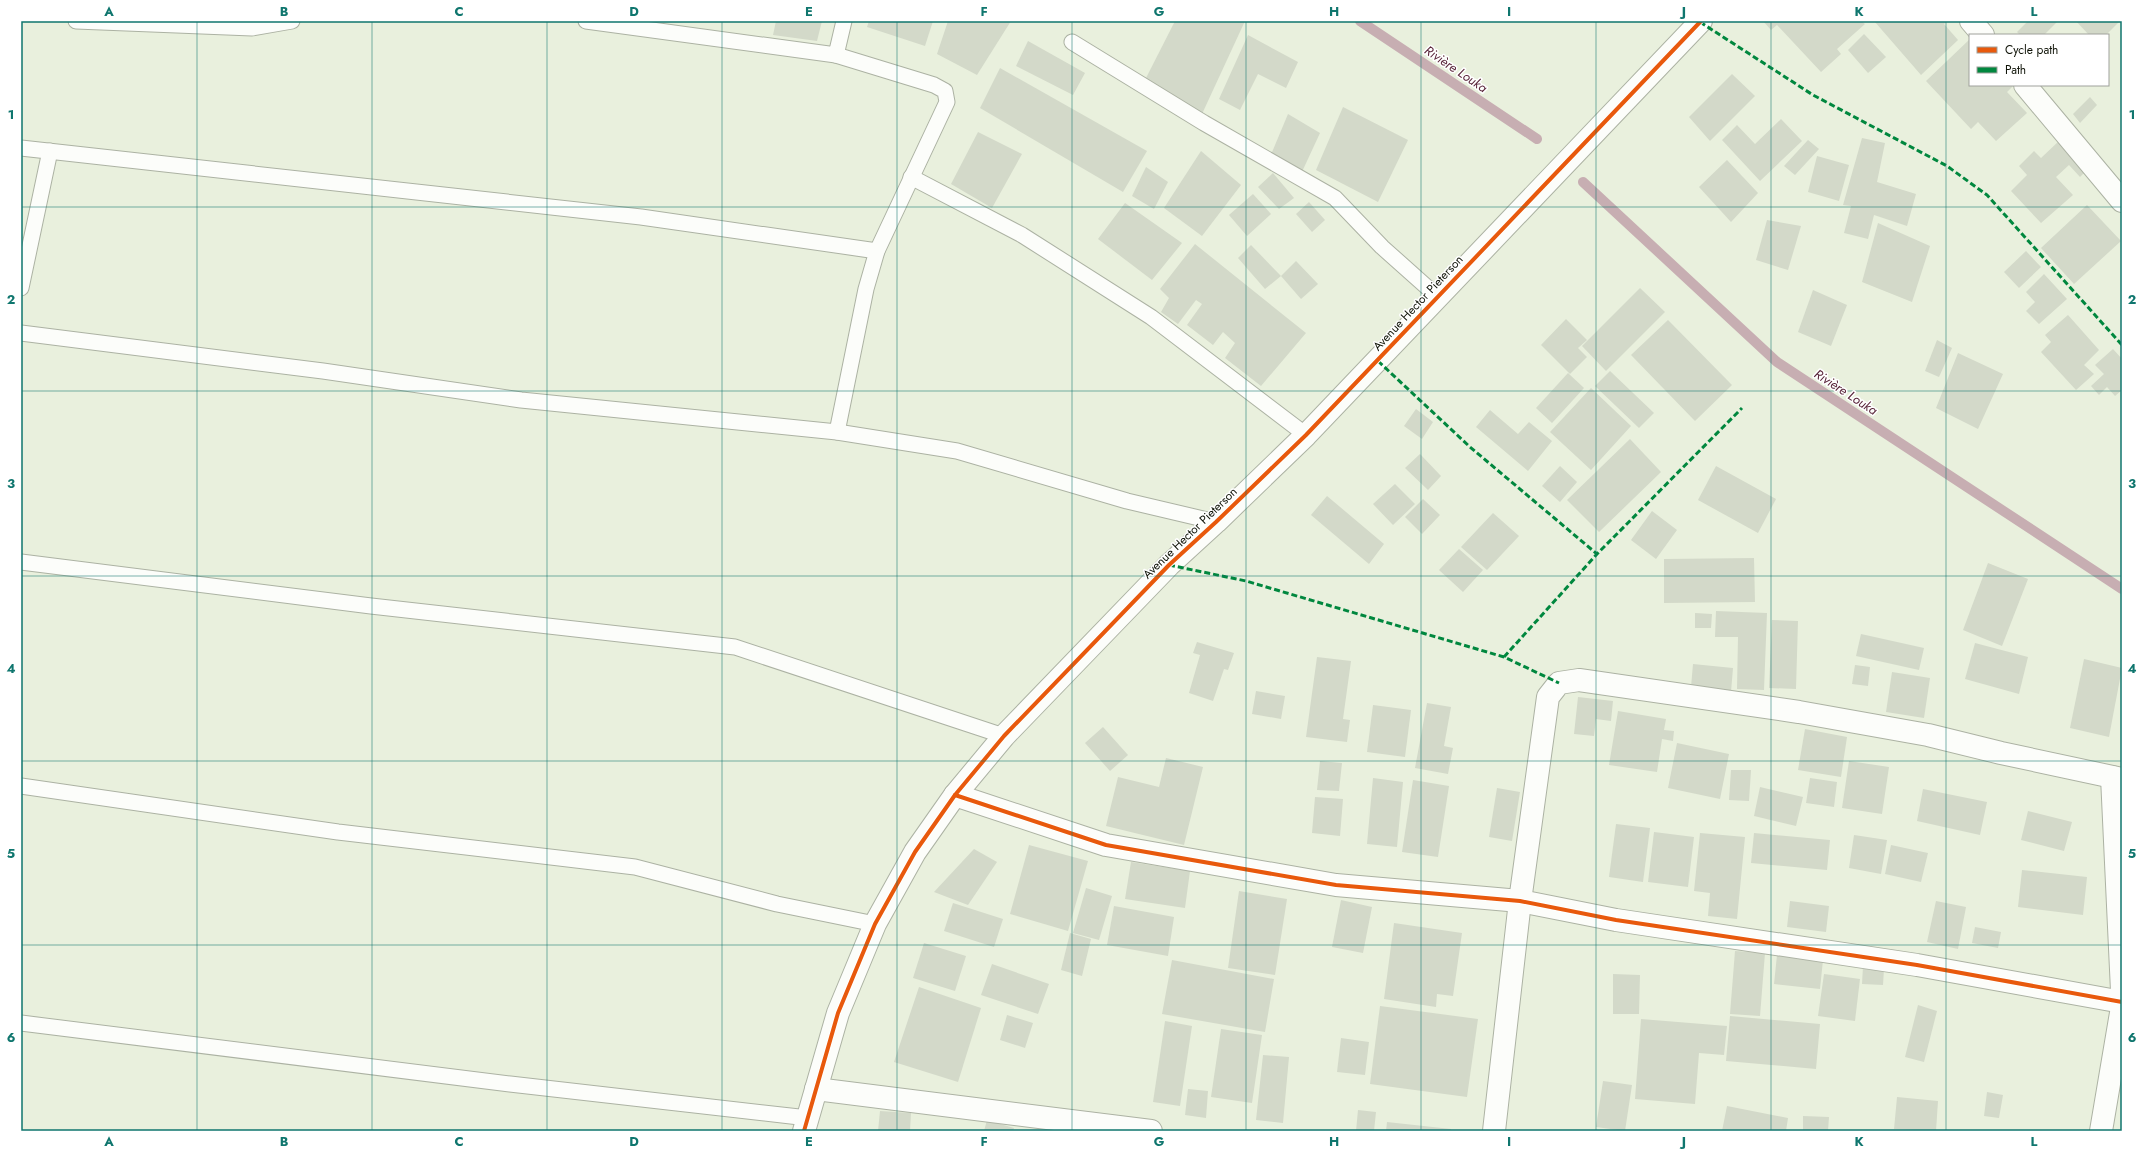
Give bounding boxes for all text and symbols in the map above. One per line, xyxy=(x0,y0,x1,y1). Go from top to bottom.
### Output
text: A xyxy=(103,2,114,21)
text: B xyxy=(280,2,289,21)
text: C xyxy=(454,2,464,21)
text: D xyxy=(629,2,639,21)
text: E xyxy=(805,2,813,21)
text: F xyxy=(980,2,988,21)
text: G xyxy=(1154,2,1165,21)
text: H xyxy=(1329,2,1339,21)
text: I xyxy=(1507,2,1511,21)
text: J xyxy=(1679,2,1686,21)
text: K xyxy=(1854,2,1864,21)
text: L xyxy=(2031,2,2038,21)
legend xyxy=(1969,34,2109,86)
water label: Rivière Louka xyxy=(1421,41,1491,97)
text: Cycle path xyxy=(2005,41,2058,59)
text: Path xyxy=(2005,61,2026,79)
text: 1 xyxy=(8,105,14,124)
text: 1 xyxy=(2129,105,2135,124)
street label: Avenue Hector Pieterson xyxy=(1369,251,1467,355)
text: 2 xyxy=(7,290,15,309)
text: 2 xyxy=(2128,290,2136,309)
water label: Rivière Louka xyxy=(1811,364,1881,420)
text: 3 xyxy=(7,474,15,493)
text: 3 xyxy=(2128,474,2136,493)
street label: Avenue Hector Pieterson xyxy=(1139,483,1241,583)
text: 4 xyxy=(6,659,16,678)
text: 4 xyxy=(2127,659,2137,678)
text: 5 xyxy=(7,844,15,863)
text: 5 xyxy=(2128,844,2136,863)
text: 6 xyxy=(7,1028,16,1047)
text: 6 xyxy=(2128,1028,2137,1047)
text: A xyxy=(103,1132,114,1151)
text: B xyxy=(280,1132,289,1151)
text: C xyxy=(454,1132,464,1151)
text: D xyxy=(629,1132,639,1151)
text: E xyxy=(805,1132,813,1151)
text: F xyxy=(980,1132,988,1151)
text: G xyxy=(1154,1132,1165,1151)
text: H xyxy=(1329,1132,1339,1151)
text: I xyxy=(1507,1132,1511,1151)
text: J xyxy=(1679,1132,1686,1151)
text: K xyxy=(1854,1132,1864,1151)
text: L xyxy=(2031,1132,2038,1151)

